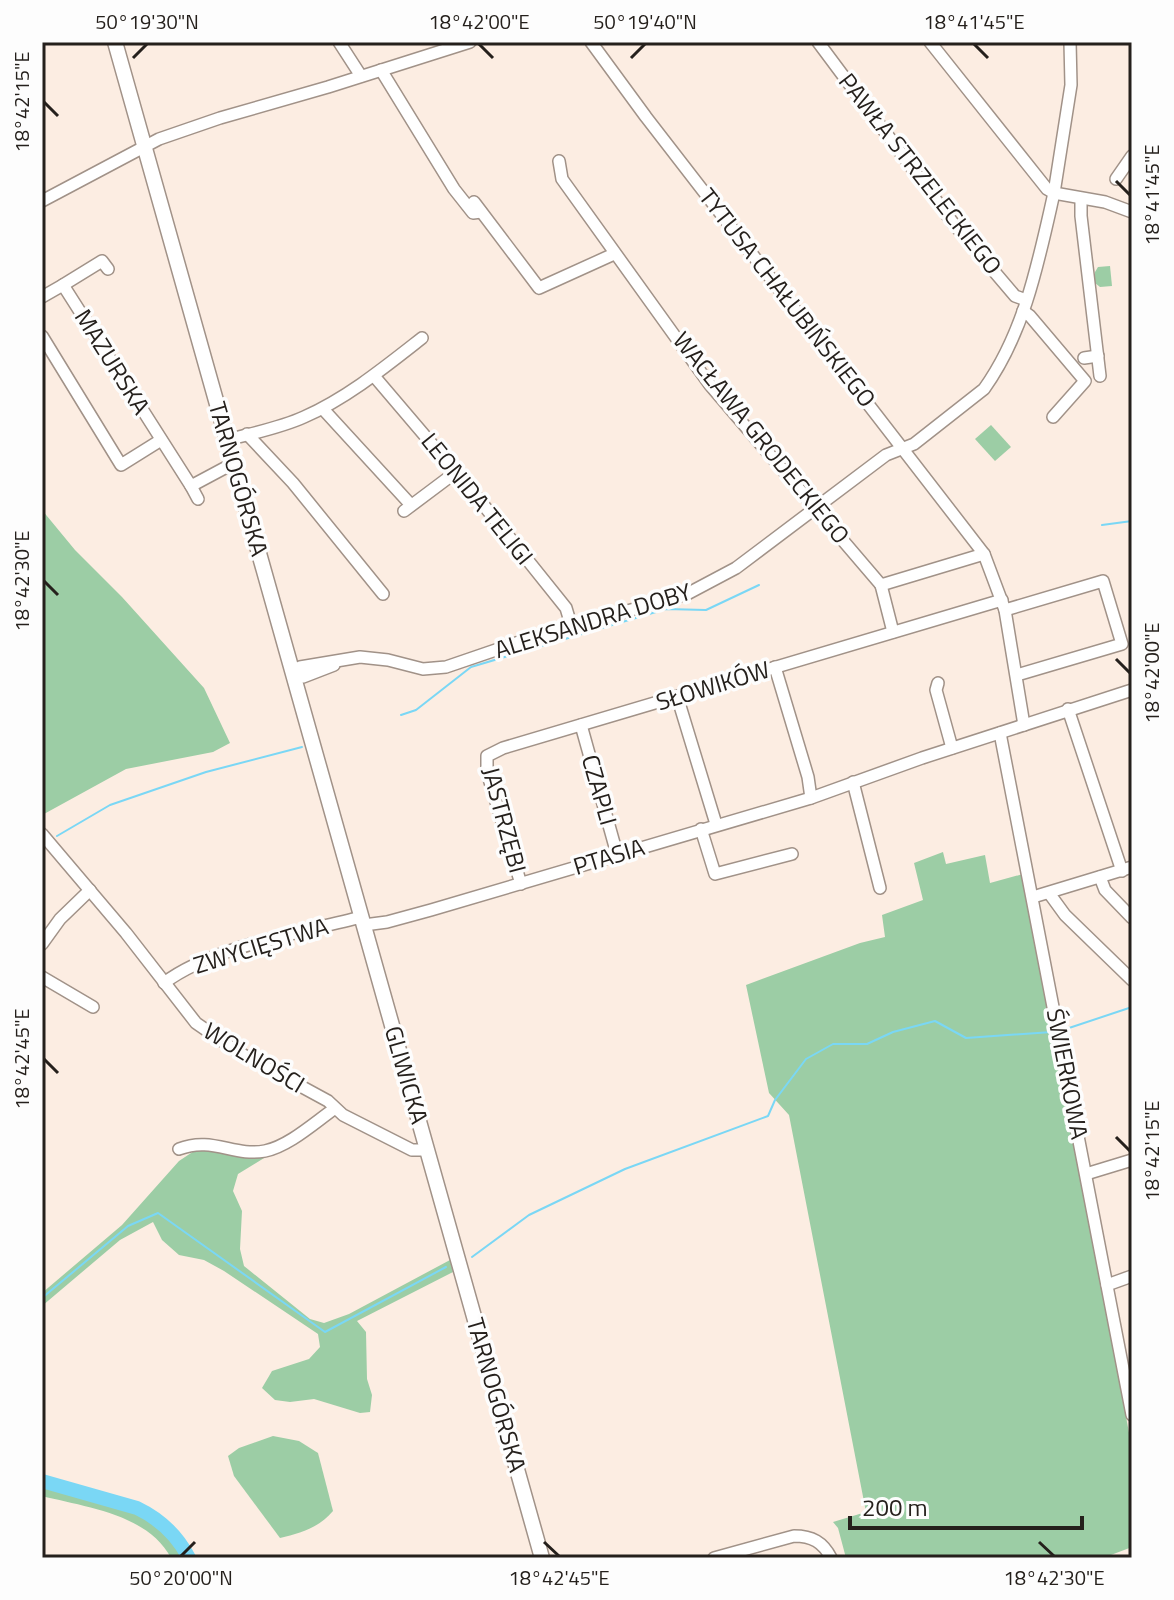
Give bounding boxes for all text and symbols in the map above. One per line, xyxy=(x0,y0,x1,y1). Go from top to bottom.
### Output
text: 50°19'30"N xyxy=(95,6,199,37)
text: 18°42'00"E xyxy=(428,6,530,37)
text: 50°19'40"N xyxy=(593,6,697,37)
text: 18°41'45"E xyxy=(923,6,1025,37)
text: 18°42'15"E xyxy=(6,51,37,153)
street label: PAWŁA STRZELECKIEGO xyxy=(831,65,1011,282)
text: 18°41'45"E xyxy=(1136,144,1167,246)
street label: TYTUSA CHAŁUBIŃSKIEGO xyxy=(691,180,885,415)
street label: MAZURSKA xyxy=(66,302,160,421)
street label: WACŁAWA GRODECKIEGO xyxy=(665,324,859,551)
street label: TARNOGÓRSKA xyxy=(200,397,278,560)
street label: LEONIDA TELIGI xyxy=(413,424,543,572)
text: 18°42'30"E xyxy=(6,530,37,632)
street label: ALEKSANDRA DOBY xyxy=(490,573,696,667)
text: 18°42'00"E xyxy=(1136,622,1167,724)
street label: SŁOWIKÓW xyxy=(651,651,774,719)
street label: CZAPLI xyxy=(573,750,627,829)
street label: JASTRZĘBI xyxy=(474,763,536,877)
street label: PTASIA xyxy=(568,828,649,884)
street label: ZWYCIĘSTWA xyxy=(189,907,333,983)
street label: ŚWIERKOWA xyxy=(1038,1005,1098,1142)
text: 18°42'45"E xyxy=(6,1008,37,1110)
street label: WOLNOŚCI xyxy=(197,1013,312,1102)
street label: GLIWICKA xyxy=(376,1022,438,1128)
text: 18°42'15"E xyxy=(1136,1100,1167,1202)
street label: TARNOGÓRSKA xyxy=(458,1313,536,1476)
scale bar xyxy=(850,1480,1082,1530)
text: 200 m xyxy=(862,1489,928,1525)
text: 50°20'00"N xyxy=(129,1562,233,1593)
text: 18°42'45"E xyxy=(508,1562,610,1593)
text: 18°42'30"E xyxy=(1003,1562,1105,1593)

